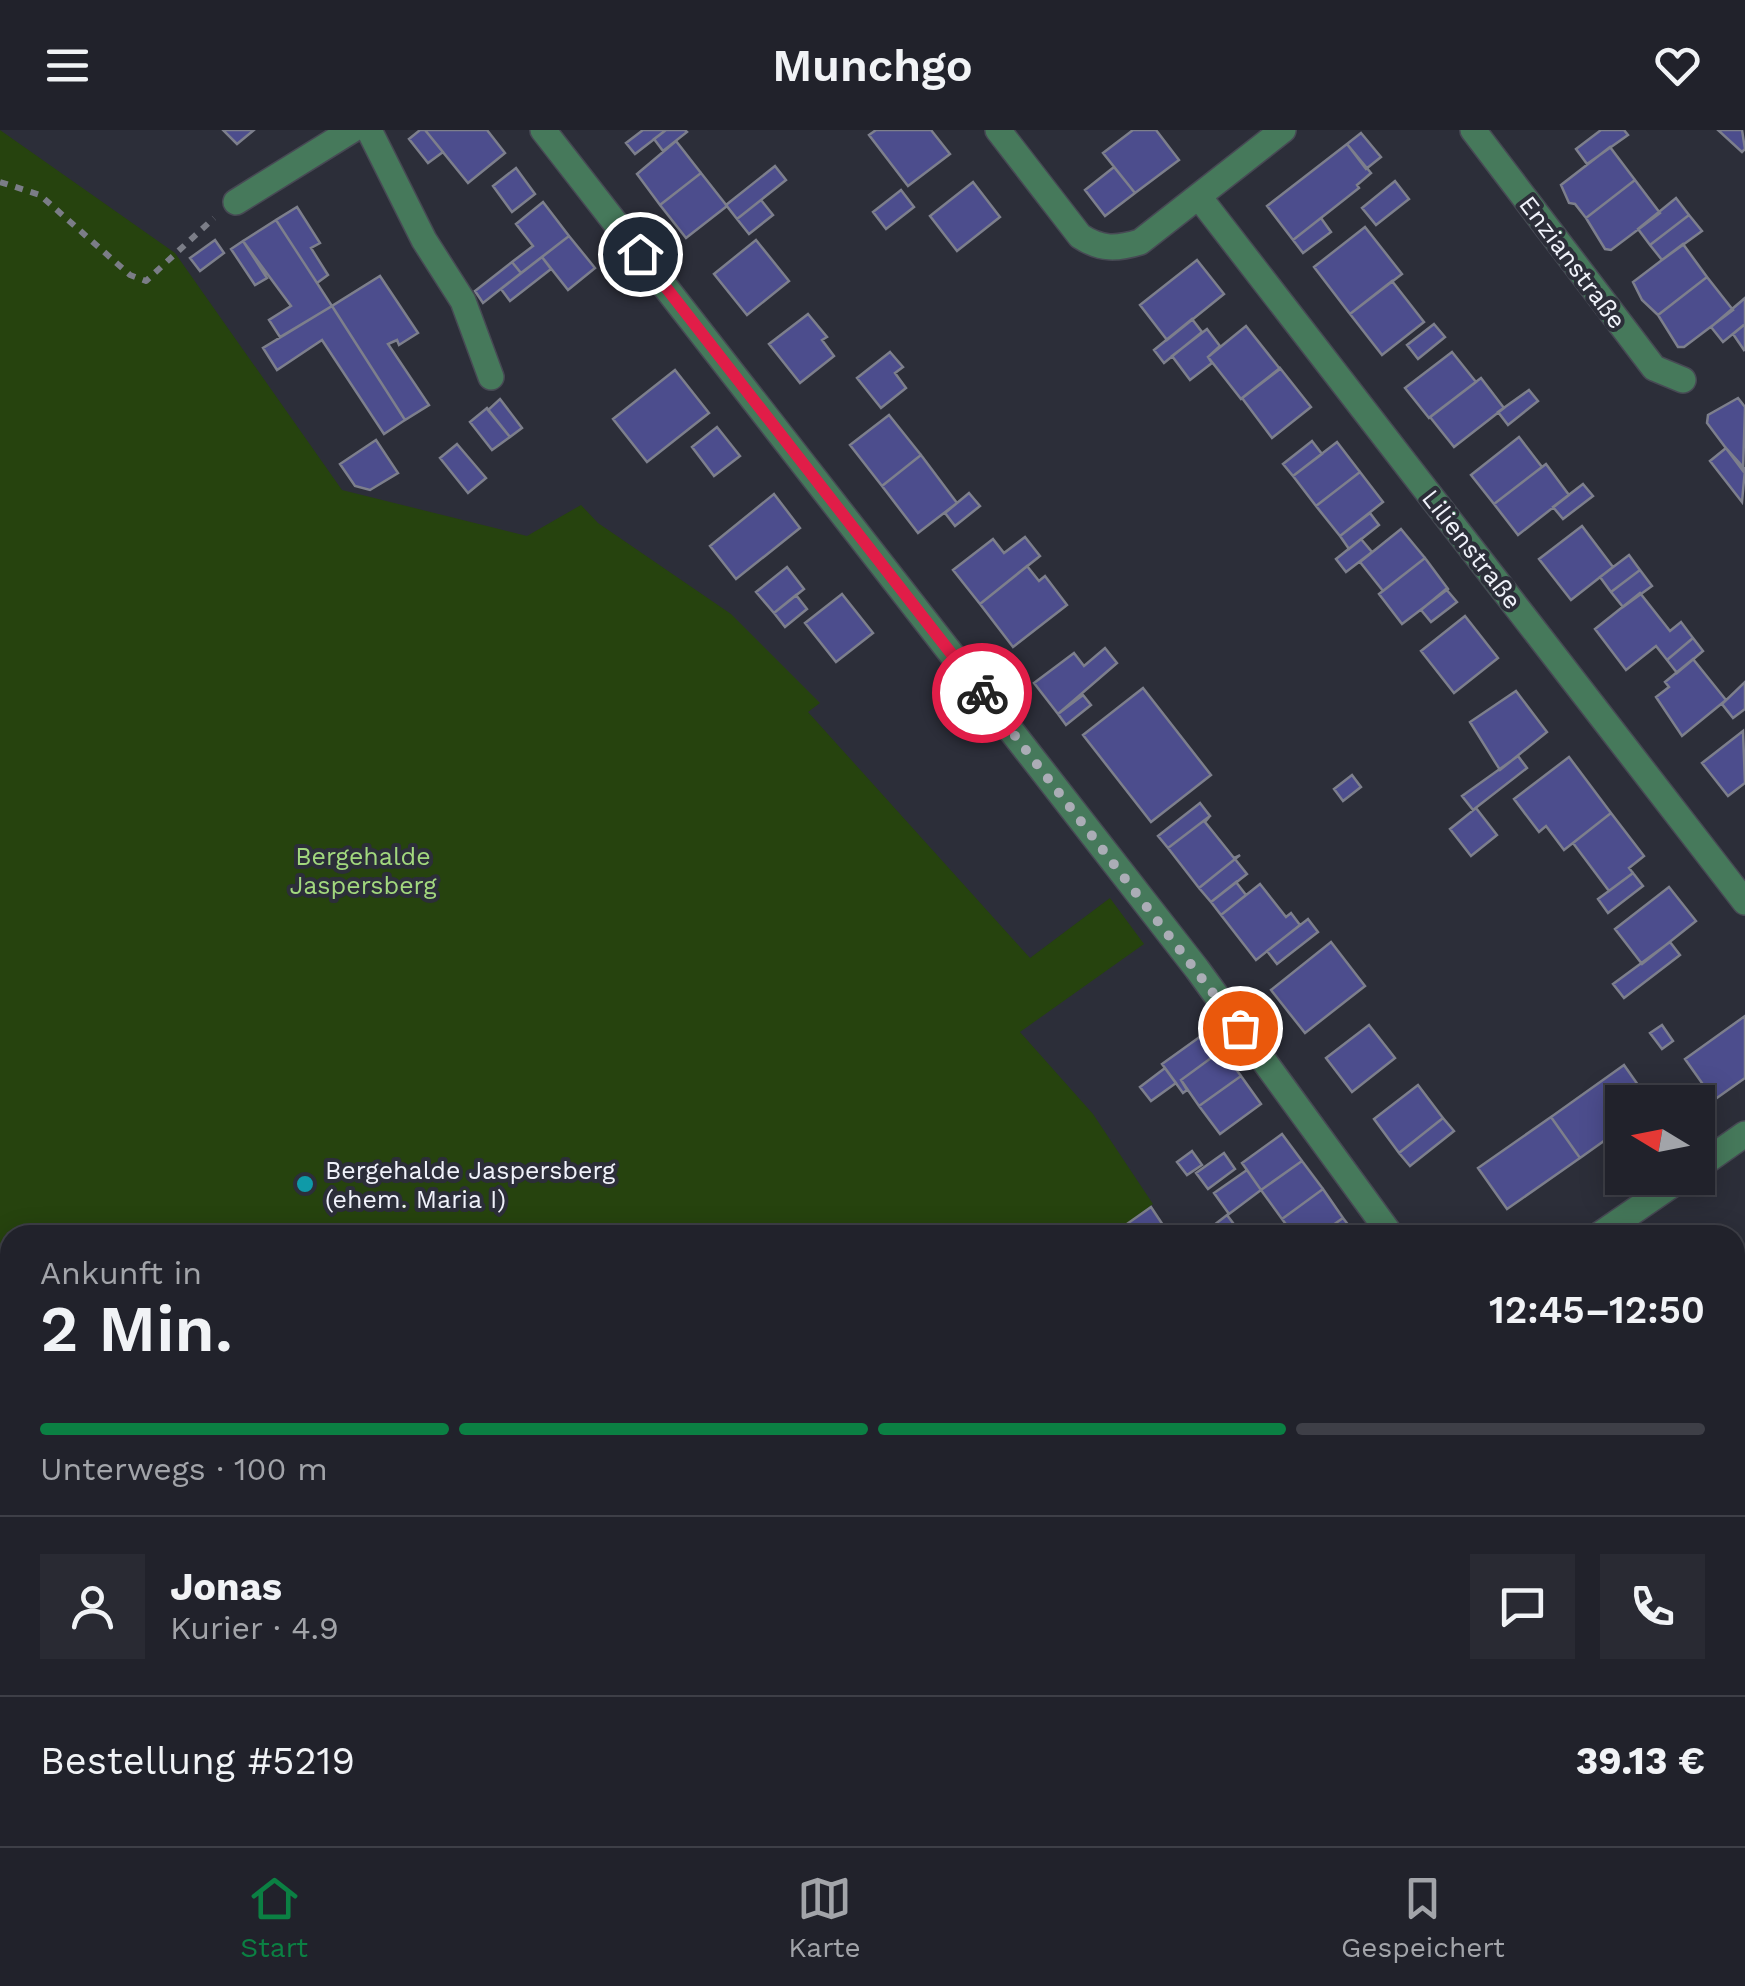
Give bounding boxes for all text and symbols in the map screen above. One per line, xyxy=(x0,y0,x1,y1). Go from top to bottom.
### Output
icon: menu xyxy=(40,38,95,93)
icon: heart xyxy=(1650,38,1705,93)
text: Munchgo xyxy=(772,39,973,92)
street label: Enzianstraße xyxy=(1513,190,1632,334)
pin xyxy=(598,212,683,297)
icon: home xyxy=(613,227,668,282)
street label: Lilienstraße xyxy=(1416,484,1527,615)
courier xyxy=(932,643,1032,743)
icon: bike xyxy=(955,666,1010,721)
park label: Bergehalde Jaspersberg xyxy=(290,842,437,900)
pin xyxy=(1198,986,1283,1071)
icon: bag xyxy=(1213,1001,1268,1056)
north arrow xyxy=(1605,1085,1715,1195)
map controls xyxy=(1605,1085,1715,1195)
place label: Bergehalde Jaspersberg (ehem. Maria I) xyxy=(325,1156,616,1214)
marker: Bergehalde Jaspersberg (ehem. Maria I) xyxy=(294,1173,316,1195)
text: Ankunft in xyxy=(40,1254,202,1292)
text: 12:45–12:50 xyxy=(1489,1288,1705,1332)
text: 2 Min. xyxy=(40,1291,233,1367)
text: Unterwegs · 100 m xyxy=(40,1450,328,1488)
button: person xyxy=(40,1554,145,1659)
button: chat xyxy=(1470,1554,1575,1659)
button: phone xyxy=(1600,1554,1705,1659)
text: Jonas xyxy=(170,1565,282,1609)
text: Kurier · 4.9 xyxy=(170,1609,339,1647)
text: Bestellung #5219 xyxy=(40,1739,355,1783)
text: 39.13 € xyxy=(1576,1739,1705,1783)
tab: Start xyxy=(240,1871,308,1964)
tab: Karte xyxy=(788,1871,861,1964)
tab: Gespeichert xyxy=(1341,1871,1505,1964)

